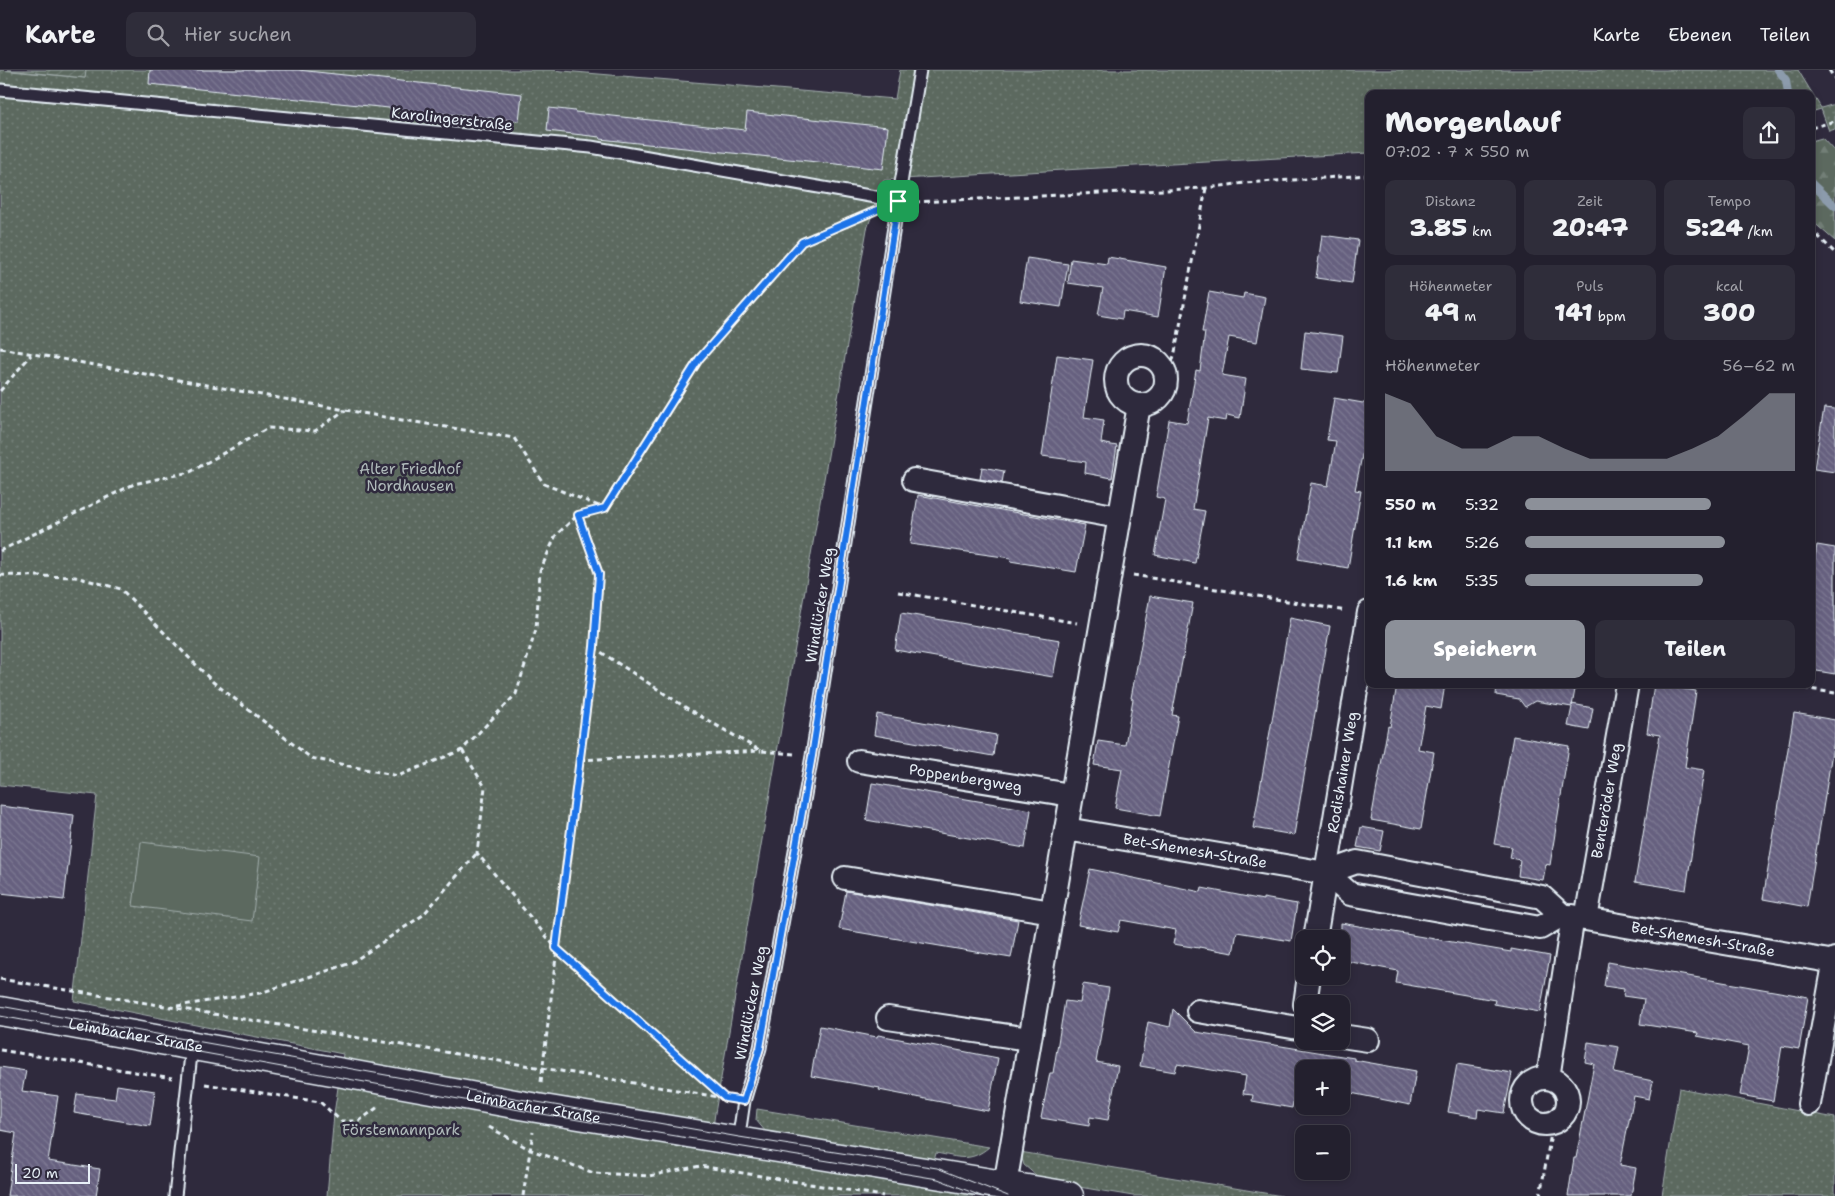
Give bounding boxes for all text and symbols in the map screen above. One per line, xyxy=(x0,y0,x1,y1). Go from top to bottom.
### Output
search box xyxy=(126,12,476,57)
text: Karte xyxy=(25,19,96,51)
icon: search xyxy=(144,21,172,49)
text: Hier suchen xyxy=(184,22,291,47)
text: Karte xyxy=(1593,23,1640,47)
text: Ebenen xyxy=(1668,23,1732,47)
text: Teilen xyxy=(1760,23,1810,47)
street label: Karolingerstraße xyxy=(390,103,514,135)
text: Morgenlauf xyxy=(1385,103,1561,141)
button: share xyxy=(1743,107,1795,159)
text: 07:02 · 7 × 550 m xyxy=(1385,141,1529,162)
pin xyxy=(877,180,919,222)
icon: arrive xyxy=(884,187,912,215)
text: Distanz xyxy=(1425,192,1476,210)
text: Zeit xyxy=(1577,192,1603,210)
text: Tempo xyxy=(1708,192,1751,210)
text: 3.85 xyxy=(1410,210,1467,244)
text: 20:47 xyxy=(1552,210,1628,244)
text: 5:24 xyxy=(1686,210,1743,244)
text: km xyxy=(1467,222,1492,240)
text: /km xyxy=(1743,222,1773,240)
text: Höhenmeter xyxy=(1409,277,1492,295)
text: Puls xyxy=(1576,277,1604,295)
text: kcal xyxy=(1716,277,1743,295)
text: 49 xyxy=(1425,295,1459,329)
text: 141 xyxy=(1554,295,1593,329)
text: 300 xyxy=(1703,295,1756,329)
text: m xyxy=(1459,307,1476,325)
text: bpm xyxy=(1593,307,1626,325)
text: Höhenmeter xyxy=(1385,355,1480,376)
text: 56–62 m xyxy=(1722,355,1795,376)
park label: Alter Friedhof Nordhausen xyxy=(359,459,461,496)
text: 550 m xyxy=(1385,494,1436,515)
text: 5:32 xyxy=(1465,494,1499,515)
text: 1.1 km xyxy=(1385,532,1432,553)
text: 5:26 xyxy=(1465,532,1499,553)
street label: Windlücker Weg xyxy=(801,546,839,664)
text: 1.6 km xyxy=(1385,570,1437,591)
text: 5:35 xyxy=(1465,570,1498,591)
button: Speichern xyxy=(1385,620,1585,678)
button: Teilen xyxy=(1595,620,1795,678)
street label: Rodishainer Weg xyxy=(1323,710,1362,835)
street label: Benteröder Weg xyxy=(1587,741,1627,860)
street label: Poppenbergweg xyxy=(907,759,1024,797)
street label: Bet-Shemesh-Straße xyxy=(1122,829,1269,873)
street label: Bet-Shemesh-Straße xyxy=(1630,917,1777,962)
map controls xyxy=(1295,930,1350,1180)
button: locate xyxy=(1295,930,1350,985)
street label: Windlücker Weg xyxy=(730,944,772,1062)
button: layers xyxy=(1295,995,1350,1050)
street label: Leimbacher Straße xyxy=(67,1014,205,1058)
button: + xyxy=(1295,1060,1350,1115)
street label: Leimbacher Straße xyxy=(464,1085,602,1128)
park label: Förstemannpark xyxy=(342,1120,460,1140)
button: − xyxy=(1295,1125,1350,1180)
scale bar xyxy=(15,1161,90,1184)
text: 20 m xyxy=(22,1164,58,1182)

